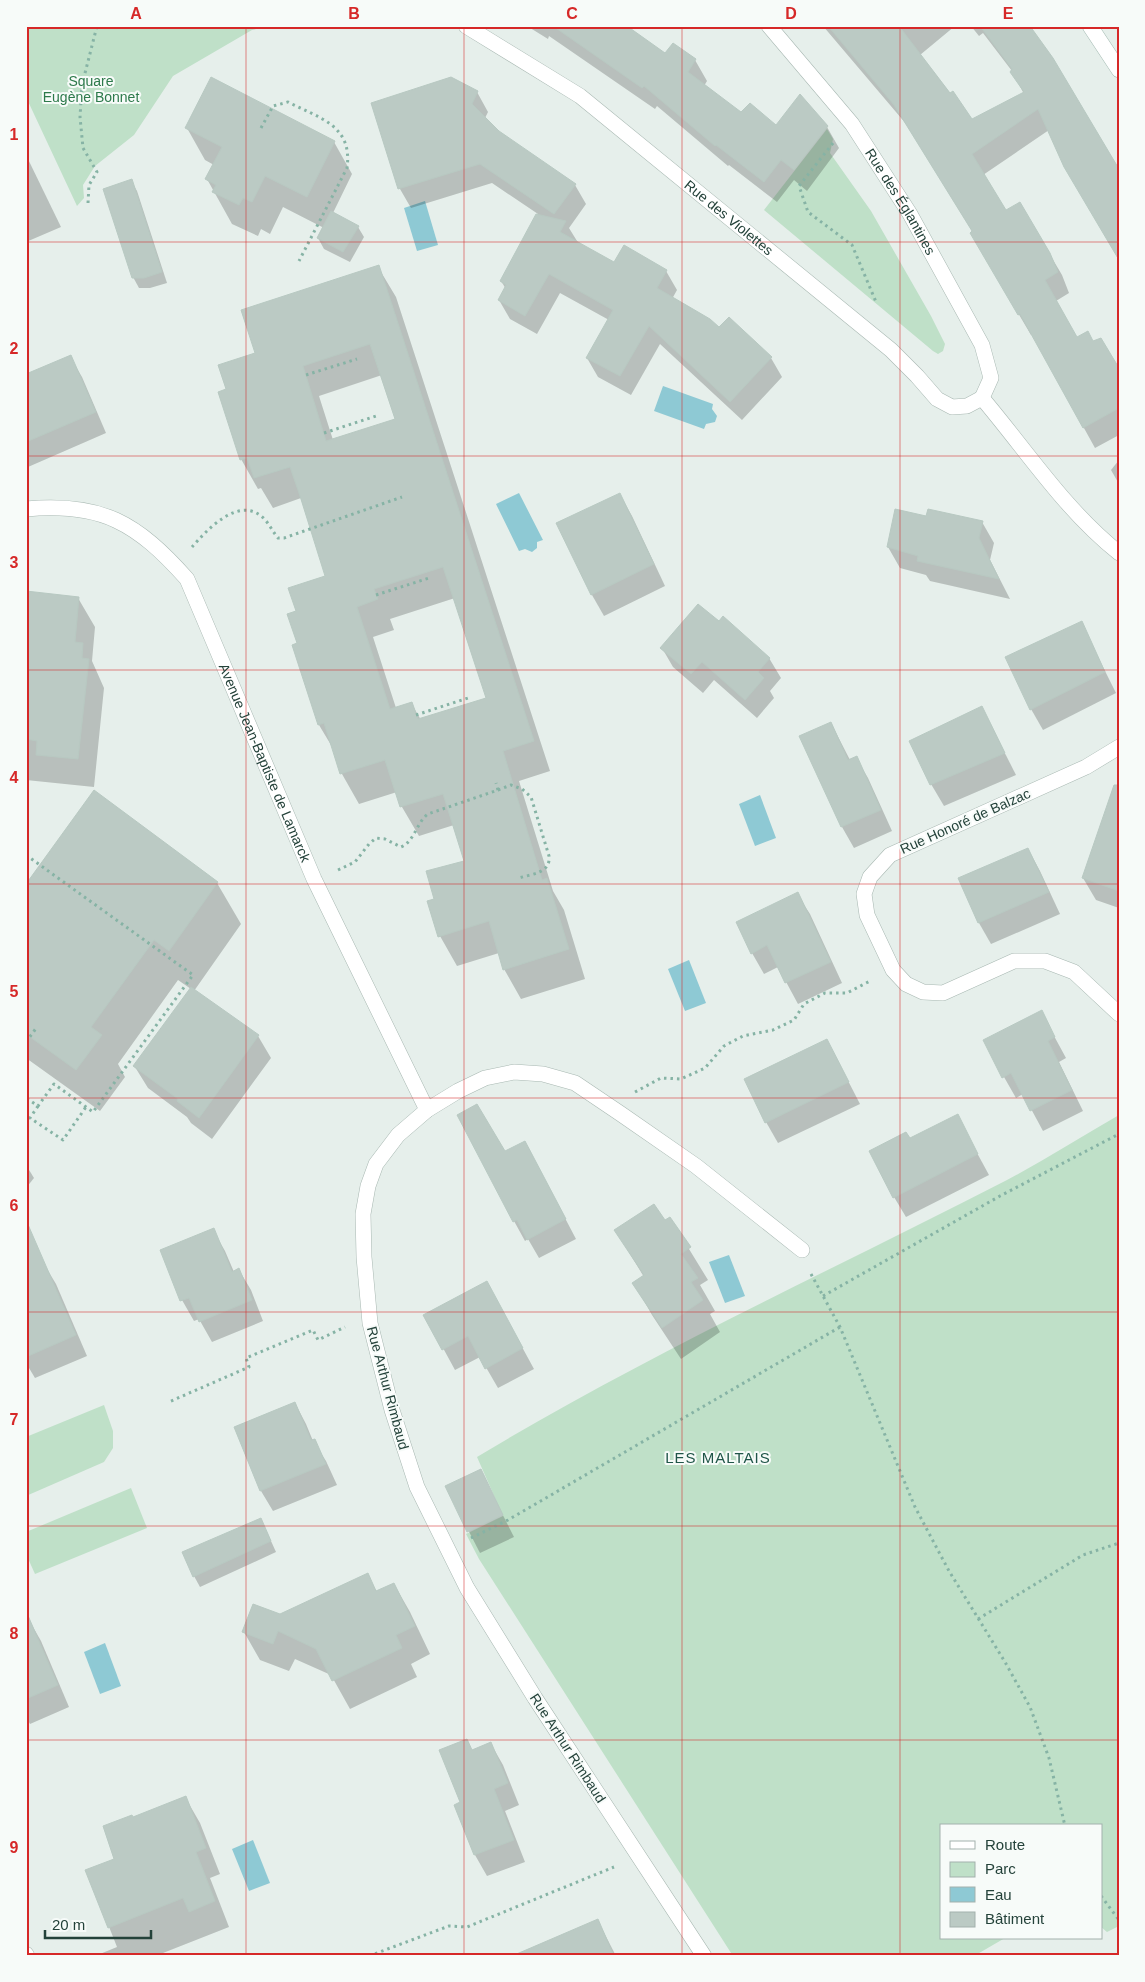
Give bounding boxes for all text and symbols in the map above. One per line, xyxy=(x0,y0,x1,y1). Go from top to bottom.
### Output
text: A xyxy=(130,5,142,22)
text: B xyxy=(348,5,360,22)
text: C xyxy=(566,5,578,22)
text: D xyxy=(785,5,797,22)
text: E xyxy=(1003,5,1014,22)
park label: Square Eugène Bonnet xyxy=(43,73,139,105)
text: 1 xyxy=(10,126,19,143)
street label: Rue des Églantines xyxy=(862,146,939,258)
street label: Rue des Violettes xyxy=(681,177,776,258)
text: 2 xyxy=(10,340,19,357)
text: 3 xyxy=(10,554,19,571)
street label: Avenue Jean-Baptiste de Lamarck xyxy=(216,661,314,865)
text: 4 xyxy=(10,769,19,786)
street label: Rue Honoré de Balzac xyxy=(897,785,1033,857)
text: 5 xyxy=(10,983,19,1000)
text: 6 xyxy=(10,1197,19,1214)
street label: Rue Arthur Rimbaud xyxy=(364,1325,412,1451)
text: 7 xyxy=(10,1411,19,1428)
district label: LES MALTAIS xyxy=(665,1449,771,1466)
text: 8 xyxy=(10,1625,19,1642)
street label: Rue Arthur Rimbaud xyxy=(527,1690,609,1806)
legend xyxy=(940,1824,1102,1940)
text: Route xyxy=(985,1836,1025,1853)
text: 9 xyxy=(10,1839,19,1856)
text: Parc xyxy=(985,1860,1016,1877)
text: Eau xyxy=(985,1886,1012,1903)
scale bar xyxy=(45,1907,151,1939)
text: Bâtiment xyxy=(985,1910,1045,1927)
text: 20 m xyxy=(52,1916,85,1933)

